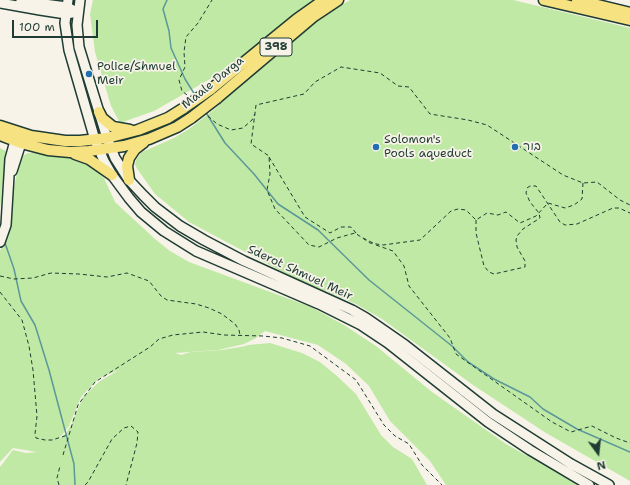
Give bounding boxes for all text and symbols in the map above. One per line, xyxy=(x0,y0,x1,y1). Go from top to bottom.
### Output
scale bar xyxy=(14,12,100,38)
text: 100 m xyxy=(19,19,55,35)
road number: 398 xyxy=(260,38,292,56)
street label: Maale Darga xyxy=(179,54,247,112)
place label: Police/Shmuel Meir xyxy=(97,60,176,88)
marker: Police/Shmuel Meir xyxy=(84,69,94,79)
place label: Solomon's Pools aqueduct xyxy=(384,133,472,161)
place label: בור xyxy=(523,140,541,154)
marker: Solomon's Pools aqueduct xyxy=(371,142,381,152)
marker: בור xyxy=(510,142,520,152)
street label: Sderot Shmuel Meir xyxy=(245,242,355,304)
north arrow xyxy=(578,433,618,473)
text: N xyxy=(595,457,607,473)

